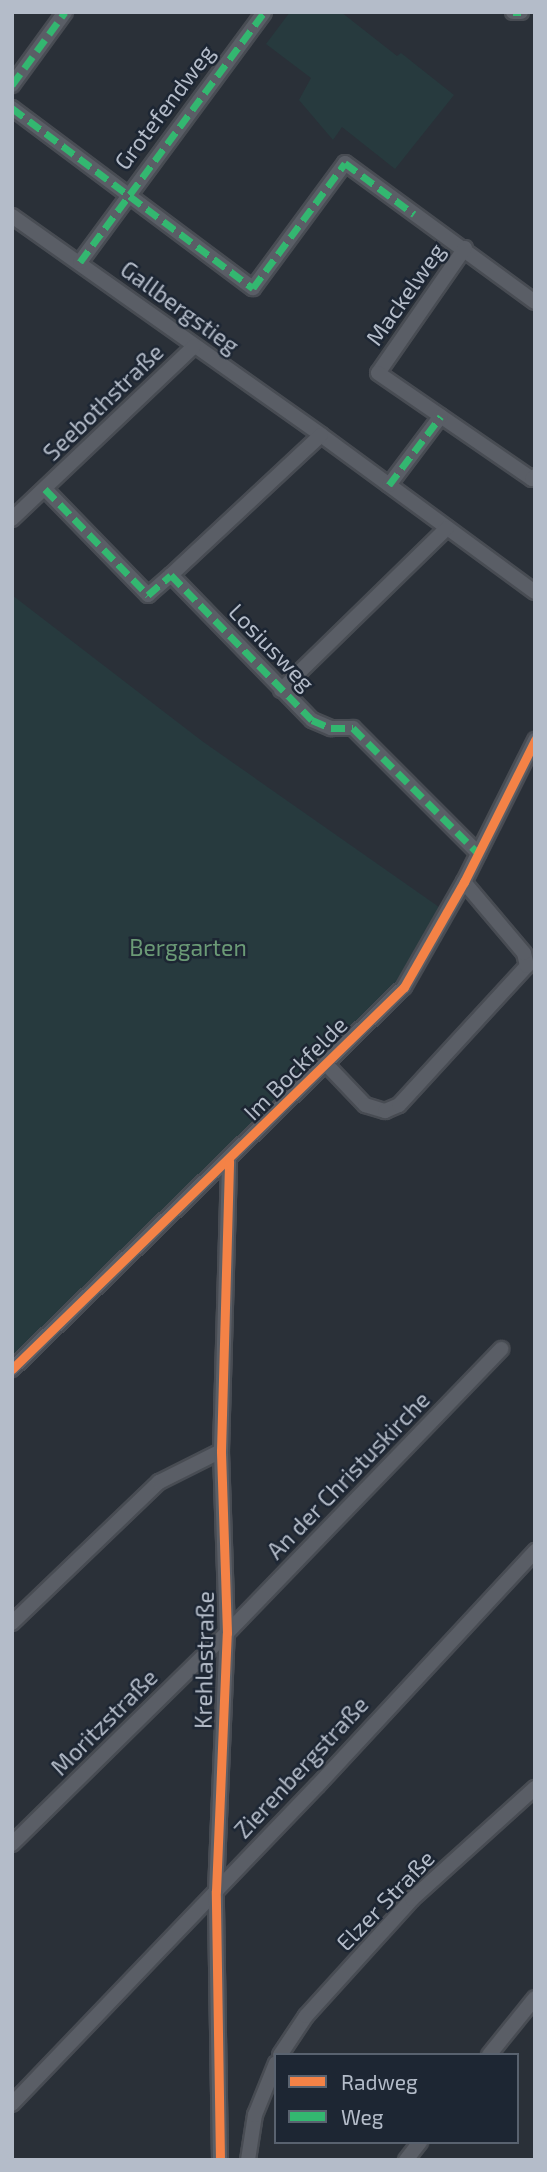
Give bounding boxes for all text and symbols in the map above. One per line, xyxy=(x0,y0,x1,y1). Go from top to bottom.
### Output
street label: Grotefendweg xyxy=(108,39,220,175)
street label: Mackelweg xyxy=(360,238,450,350)
street label: Gallbergstieg xyxy=(115,255,245,359)
street label: Seebothstraße xyxy=(37,338,169,466)
street label: Losiusweg xyxy=(223,597,321,697)
park label: Berggarten xyxy=(129,933,247,961)
street label: Im Bockfelde xyxy=(238,1011,352,1125)
street label: An der Christuskirche xyxy=(261,1385,435,1565)
street label: Krehlastraße xyxy=(189,1591,219,1729)
street label: Moritzstraße xyxy=(45,1663,163,1781)
street label: Zierenbergstraße xyxy=(228,1691,374,1843)
street label: Elzer Straße xyxy=(330,1844,440,1956)
legend xyxy=(274,2053,519,2144)
text: Radweg xyxy=(341,2069,418,2094)
text: Weg xyxy=(341,2104,384,2129)

